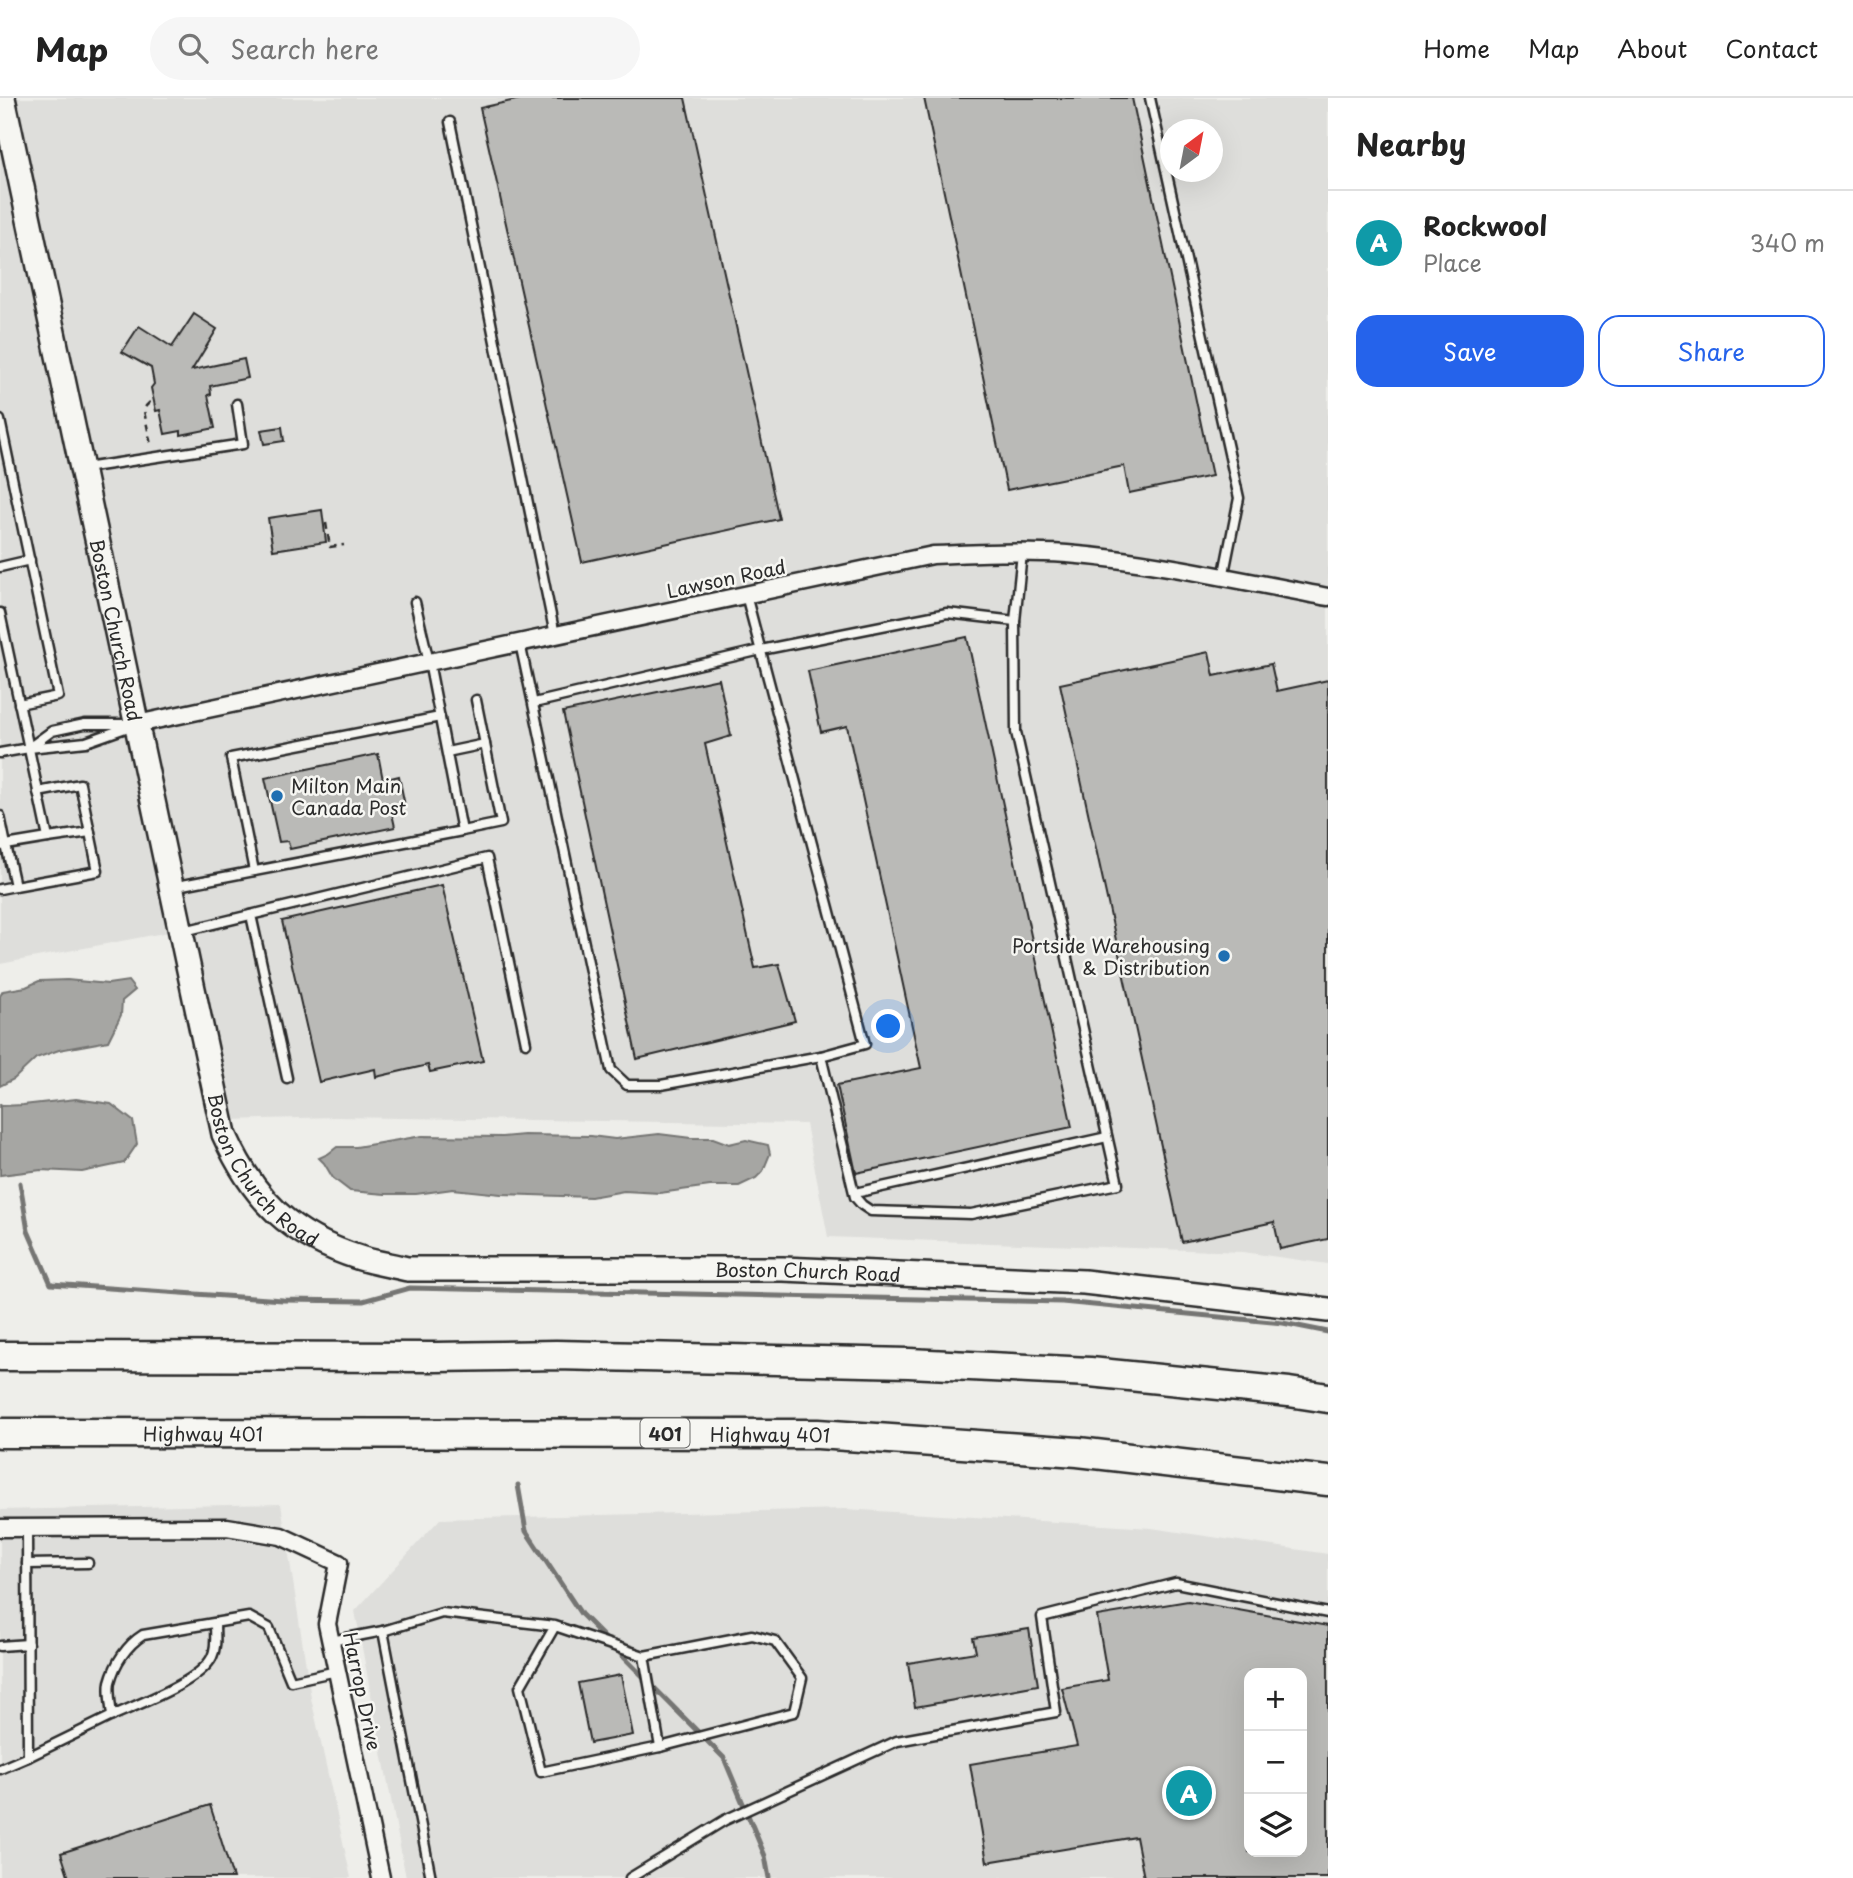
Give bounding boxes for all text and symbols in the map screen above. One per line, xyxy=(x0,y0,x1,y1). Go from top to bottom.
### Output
search box xyxy=(150,17,640,80)
text: Map xyxy=(35,23,108,73)
icon: search xyxy=(174,29,212,67)
text: Search here xyxy=(230,29,379,68)
text: Home xyxy=(1423,30,1490,66)
text: Map xyxy=(1528,30,1579,66)
text: About xyxy=(1617,30,1687,66)
text: Contact xyxy=(1725,30,1818,66)
north arrow xyxy=(1160,119,1223,182)
text: Nearby xyxy=(1356,121,1466,166)
text: Rockwool xyxy=(1423,206,1547,245)
text: A xyxy=(1370,225,1388,260)
text: 340 m xyxy=(1750,225,1825,260)
text: Place xyxy=(1423,245,1482,280)
button: Save xyxy=(1356,315,1584,387)
button: Share xyxy=(1598,315,1825,387)
street label: Boston Church Road xyxy=(83,536,150,724)
street label: Lawson Road xyxy=(664,552,788,604)
place label: Milton Main Canada Post xyxy=(291,771,407,821)
marker: Milton Main Canada Post xyxy=(269,788,285,804)
place label: Portside Warehousing & Distribution xyxy=(1012,931,1210,981)
marker: Portside Warehousing & Distribution xyxy=(1216,948,1232,964)
your location xyxy=(871,1009,905,1043)
street label: Boston Church Road xyxy=(202,1091,324,1253)
street label: Boston Church Road xyxy=(715,1255,901,1288)
road number: 401 xyxy=(640,1418,690,1448)
street label: Highway 401 xyxy=(143,1419,263,1447)
street label: Highway 401 xyxy=(710,1420,831,1449)
street label: Harrop Drive xyxy=(337,1629,389,1753)
map controls xyxy=(1244,1668,1307,1857)
button: + xyxy=(1244,1668,1307,1731)
button: − xyxy=(1244,1731,1307,1794)
pin: A xyxy=(1166,1767,1212,1819)
button: layers xyxy=(1244,1794,1307,1857)

